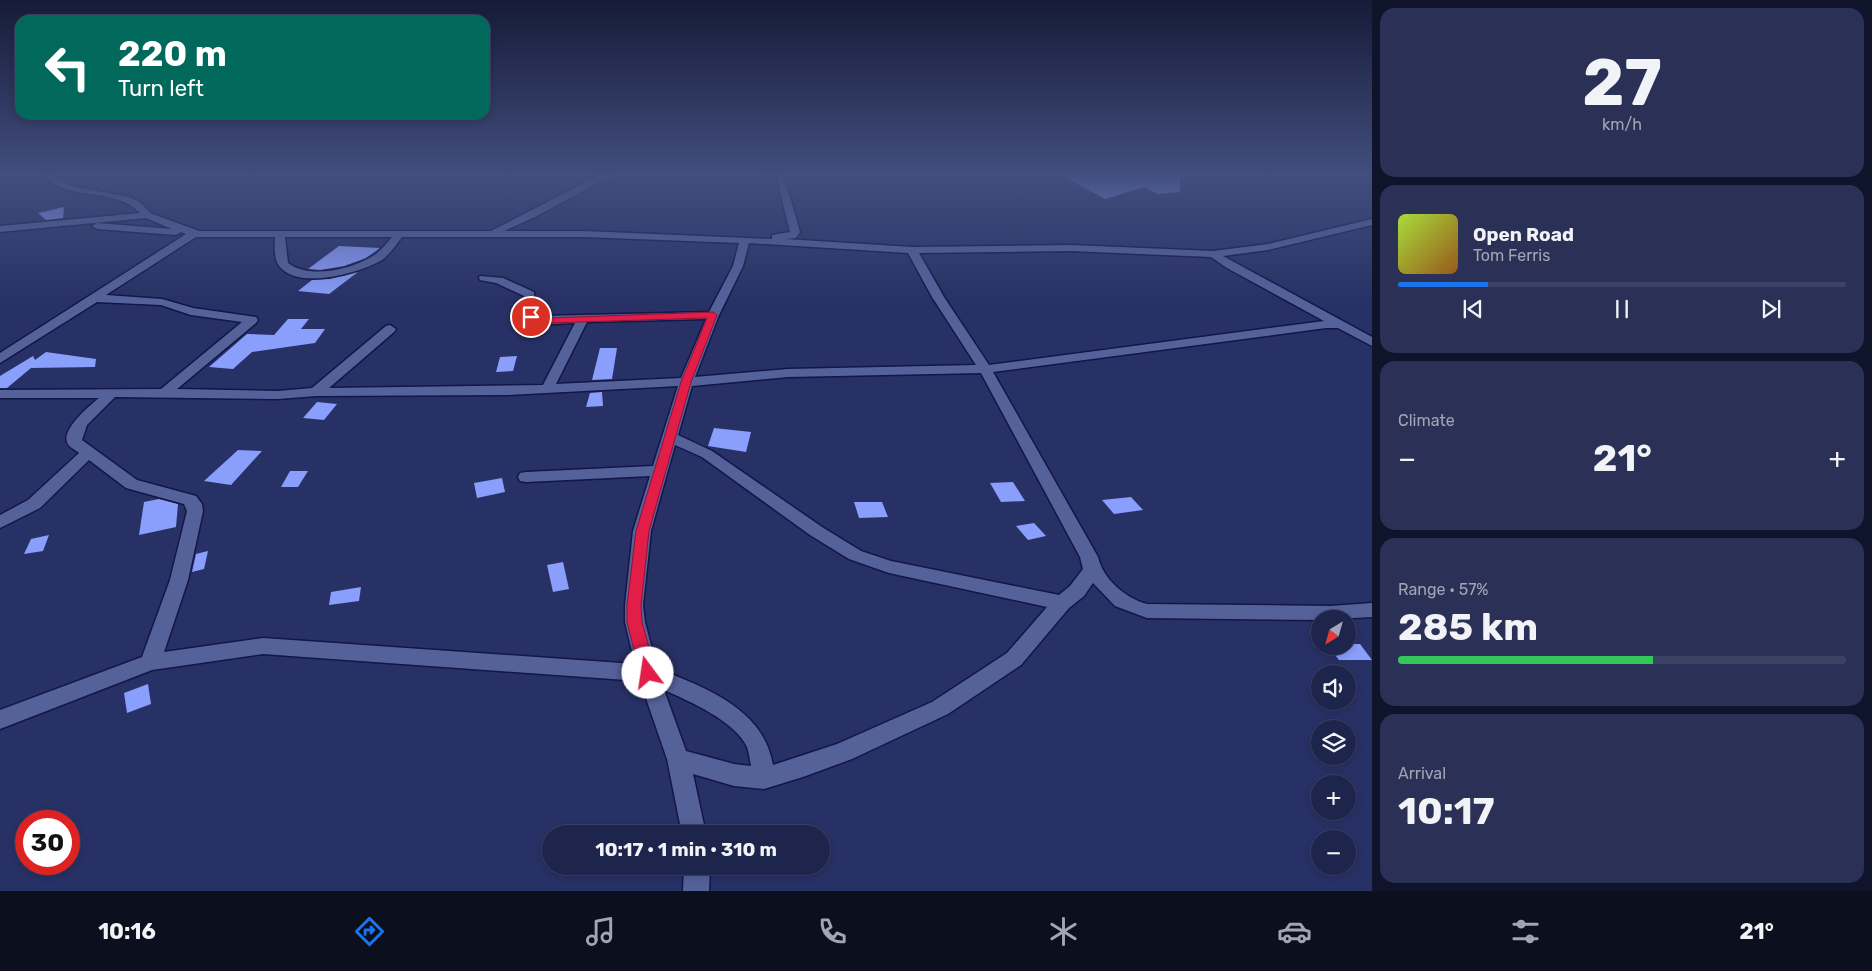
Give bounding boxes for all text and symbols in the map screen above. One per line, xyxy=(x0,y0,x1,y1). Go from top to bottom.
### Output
text: 220 m xyxy=(118,33,227,75)
icon: left xyxy=(35,35,100,100)
text: 27 xyxy=(1582,44,1662,121)
text: Turn left xyxy=(118,75,204,102)
text: km/h xyxy=(1602,115,1642,134)
text: Open Road xyxy=(1473,223,1574,246)
text: Tom Ferris xyxy=(1473,246,1550,265)
icon: previous xyxy=(1459,295,1487,323)
icon: pause xyxy=(1608,295,1636,323)
icon: next xyxy=(1757,295,1785,323)
pin xyxy=(510,296,552,338)
icon: arrive xyxy=(517,303,545,331)
text: Climate xyxy=(1398,411,1455,430)
text: 21° xyxy=(1593,435,1652,481)
text: − xyxy=(1398,442,1416,475)
text: + xyxy=(1829,442,1846,475)
text: Range · 57% xyxy=(1398,580,1489,599)
text: 285 km xyxy=(1398,604,1538,650)
north arrow xyxy=(1311,610,1356,655)
map controls xyxy=(1311,610,1356,875)
position arrow xyxy=(621,646,673,698)
button: sound xyxy=(1311,665,1356,710)
button: layers xyxy=(1311,720,1356,765)
text: Arrival xyxy=(1398,764,1446,783)
button: + xyxy=(1311,775,1356,820)
text: 10:17 xyxy=(1398,788,1494,834)
speed limit sign: 30 xyxy=(15,810,80,875)
button: − xyxy=(1311,830,1356,875)
text: 10:17 · 1 min · 310 m xyxy=(595,838,777,861)
icon: directions xyxy=(352,914,387,949)
icon: music xyxy=(583,914,618,949)
icon: phone xyxy=(815,914,850,949)
icon: climate xyxy=(1046,914,1081,949)
icon: car xyxy=(1277,914,1312,949)
icon: filters xyxy=(1508,914,1543,949)
text: 10:16 xyxy=(98,918,156,945)
text: 21° xyxy=(1740,918,1774,945)

